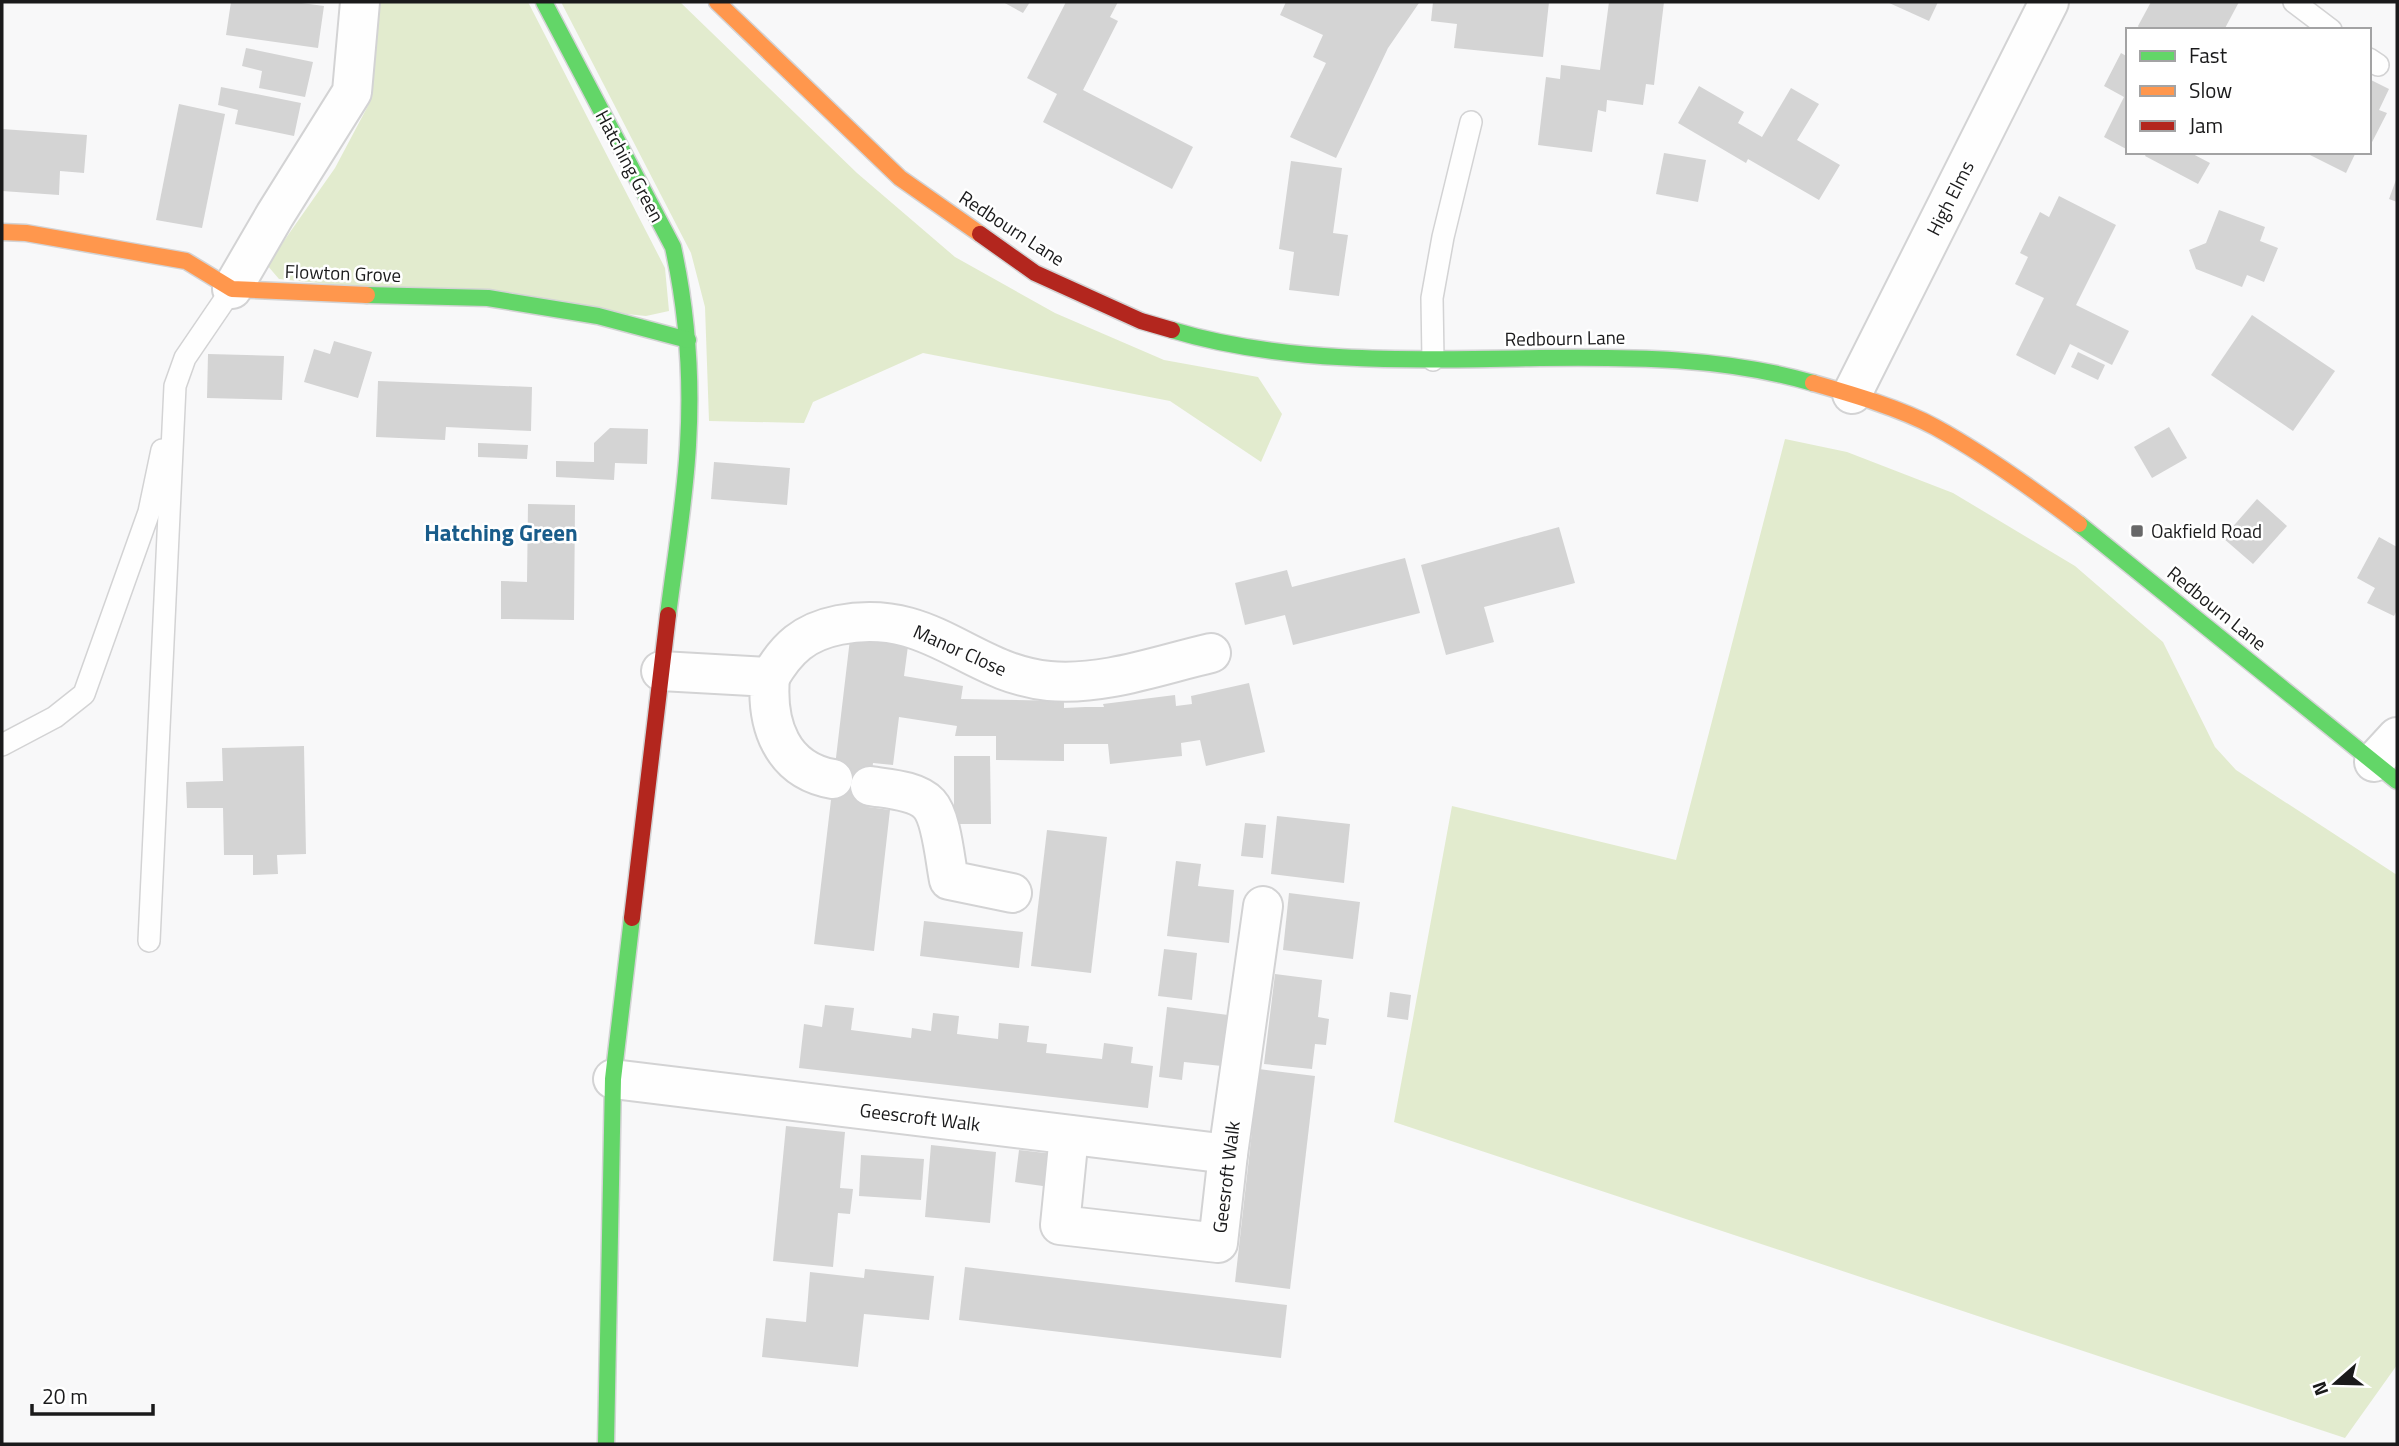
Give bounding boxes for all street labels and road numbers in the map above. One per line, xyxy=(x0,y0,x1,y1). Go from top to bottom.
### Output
street label: Hatching Green xyxy=(589,105,672,227)
street label: High Elms xyxy=(1918,155,1981,240)
street label: Redbourn Lane xyxy=(954,183,1071,273)
street label: Flowton Grove xyxy=(284,256,402,289)
street label: Redbourn Lane xyxy=(1504,322,1626,353)
street label: Redbourn Lane xyxy=(2161,558,2273,657)
street label: Manor Close xyxy=(909,616,1012,683)
street label: Geescroft Walk xyxy=(858,1095,982,1138)
street label: Geesroft Walk xyxy=(1204,1119,1247,1235)

